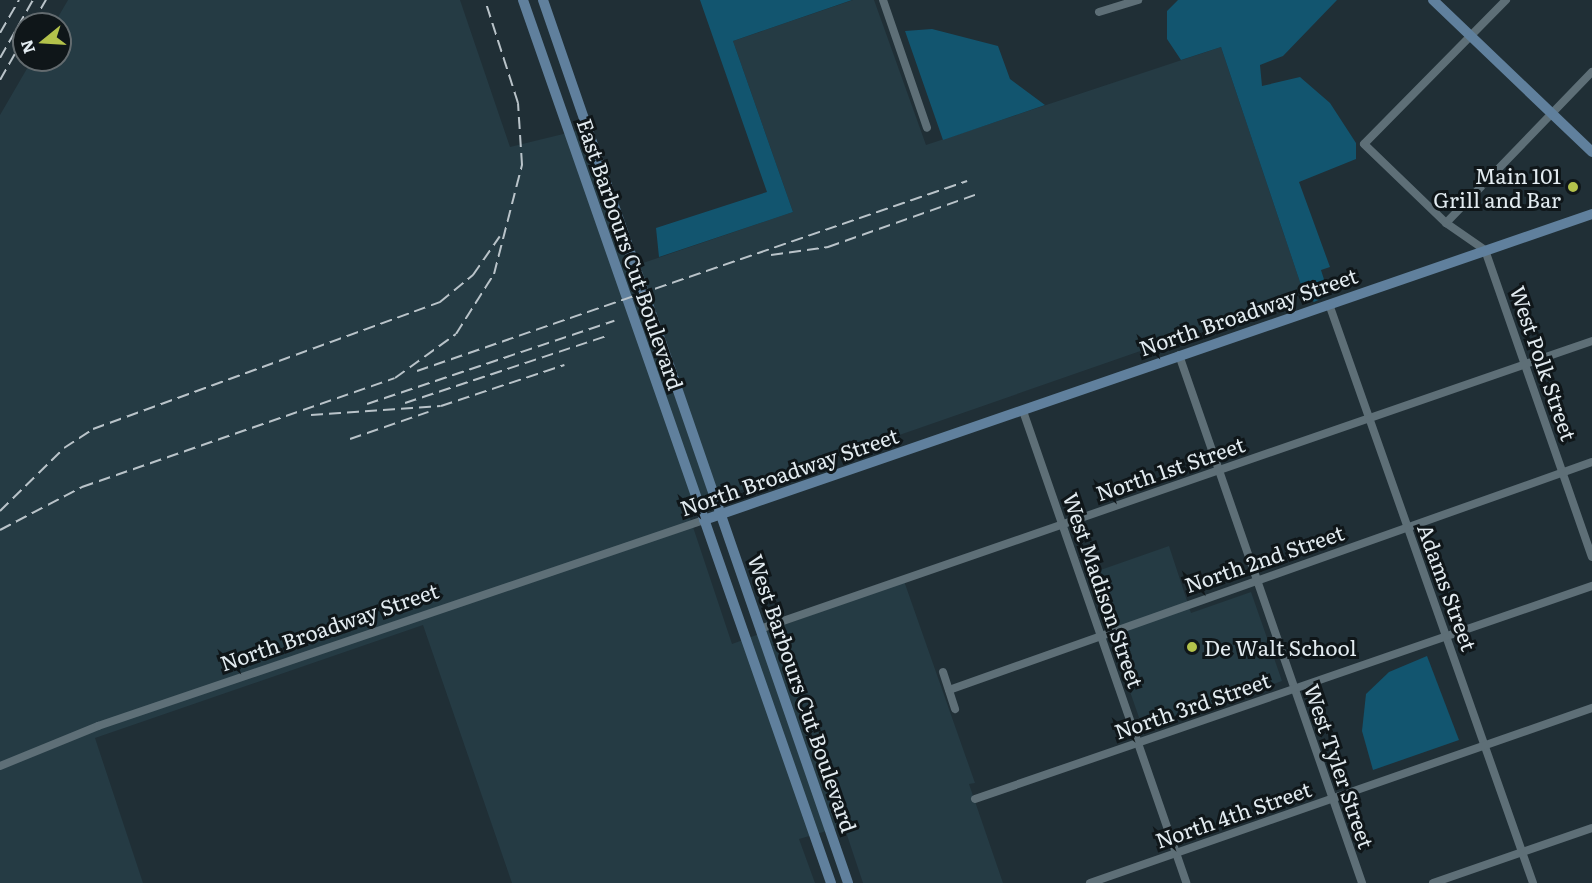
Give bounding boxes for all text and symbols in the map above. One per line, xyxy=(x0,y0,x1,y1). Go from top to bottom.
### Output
north arrow xyxy=(12,12,72,72)
text: N xyxy=(13,37,40,57)
street label: East Barbours Cut Boulevard xyxy=(573,115,689,393)
place label: Main 101 Grill and Bar xyxy=(1433,162,1561,212)
marker: Main 101 Grill and Bar xyxy=(1566,180,1580,194)
street label: North Broadway Street xyxy=(1136,262,1360,360)
street label: West Polk Street xyxy=(1506,282,1582,444)
street label: North Broadway Street xyxy=(677,422,901,520)
street label: North 1st Street xyxy=(1092,431,1248,505)
street label: West Madison Street xyxy=(1059,489,1149,691)
street label: North 2nd Street xyxy=(1181,519,1347,597)
street label: Adams Street xyxy=(1413,520,1483,654)
street label: West Barbours Cut Boulevard xyxy=(744,551,862,835)
street label: North Broadway Street xyxy=(217,577,441,675)
place label: De Walt School xyxy=(1204,634,1357,660)
marker: De Walt School xyxy=(1185,640,1199,654)
street label: North 3rd Street xyxy=(1111,666,1273,744)
street label: West Tyler Street xyxy=(1300,681,1380,851)
street label: North 4th Street xyxy=(1152,775,1314,853)

